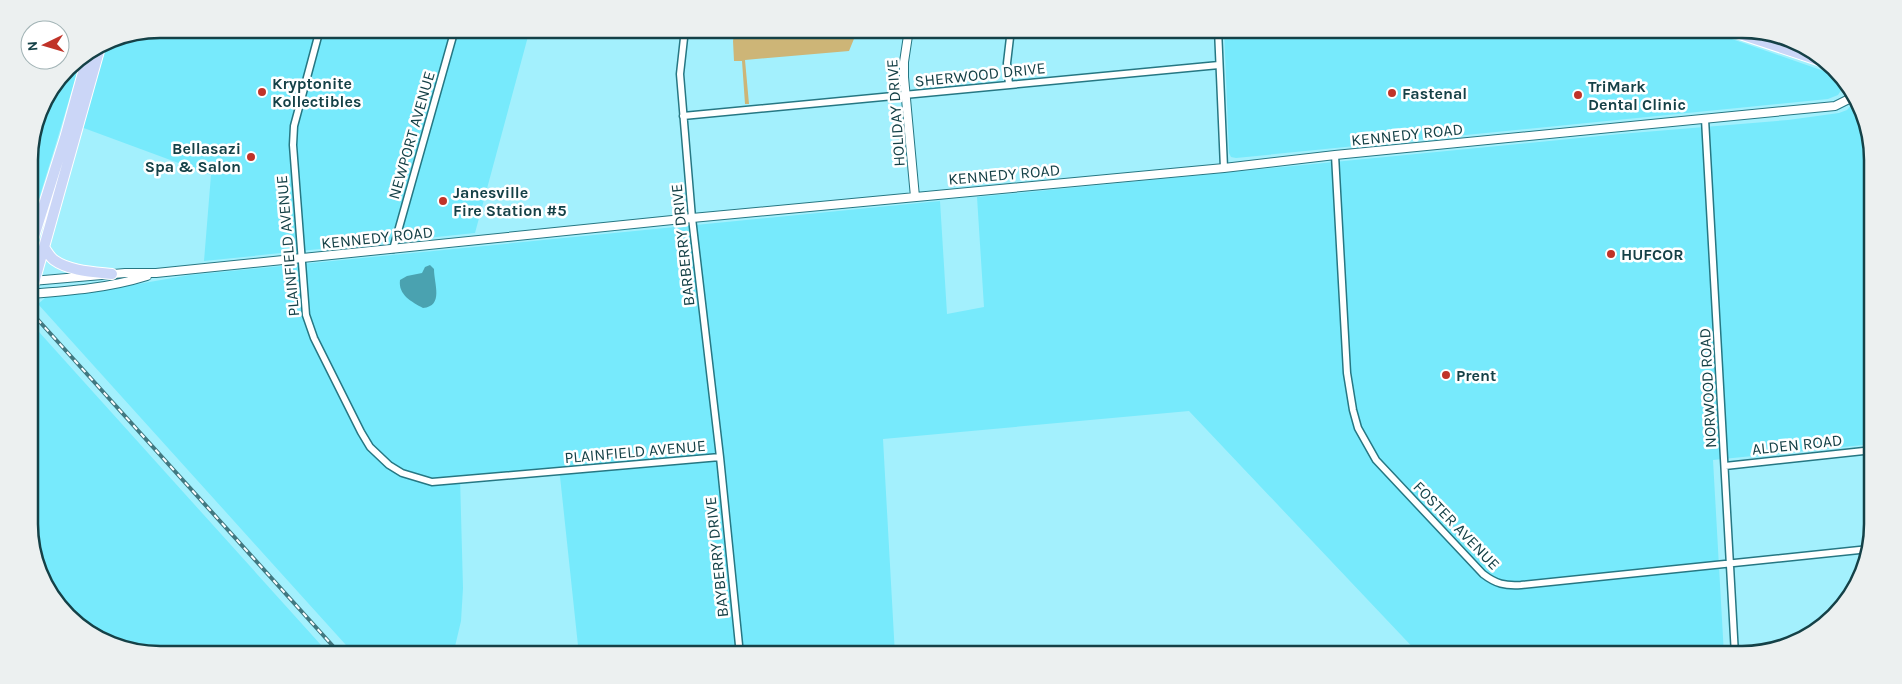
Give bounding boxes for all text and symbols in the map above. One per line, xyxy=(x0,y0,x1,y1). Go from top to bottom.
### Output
north arrow xyxy=(20,20,70,70)
text: N xyxy=(24,40,41,52)
street label: SHERWOOD DRIVE xyxy=(914,58,1046,91)
street label: HOLIDAY DRIVE xyxy=(882,59,909,167)
street label: NEWPORT AVENUE xyxy=(384,69,439,201)
place label: Kryptonite Kollectibles xyxy=(272,74,361,111)
place label: TriMark Dental Clinic xyxy=(1588,77,1686,114)
place label: Fastenal xyxy=(1402,84,1467,103)
marker: Kryptonite Kollectibles xyxy=(256,86,268,98)
marker: Fastenal xyxy=(1386,87,1398,99)
marker: TriMark Dental Clinic xyxy=(1572,89,1584,101)
street label: KENNEDY ROAD xyxy=(1350,119,1464,150)
place label: Bellasazi Spa & Salon xyxy=(145,139,241,176)
marker: Bellasazi Spa & Salon xyxy=(245,151,257,163)
street label: KENNEDY ROAD xyxy=(947,160,1061,189)
street label: PLAINFIELD AVENUE xyxy=(272,175,303,317)
place label: Janesville Fire Station #5 xyxy=(453,183,566,220)
street label: BARBERRY DRIVE xyxy=(667,183,698,307)
marker: Janesville Fire Station #5 xyxy=(437,195,449,207)
street label: KENNEDY ROAD xyxy=(320,222,434,253)
place label: HUFCOR xyxy=(1621,245,1683,264)
marker: HUFCOR xyxy=(1605,248,1617,260)
street label: NORWOOD ROAD xyxy=(1695,327,1720,449)
place label: Prent xyxy=(1456,366,1496,385)
marker: Prent xyxy=(1440,369,1452,381)
street label: ALDEN ROAD xyxy=(1751,430,1843,459)
street label: PLAINFIELD AVENUE xyxy=(564,436,706,467)
street label: FOSTER AVENUE xyxy=(1409,477,1504,574)
street label: BAYBERRY DRIVE xyxy=(701,496,732,618)

